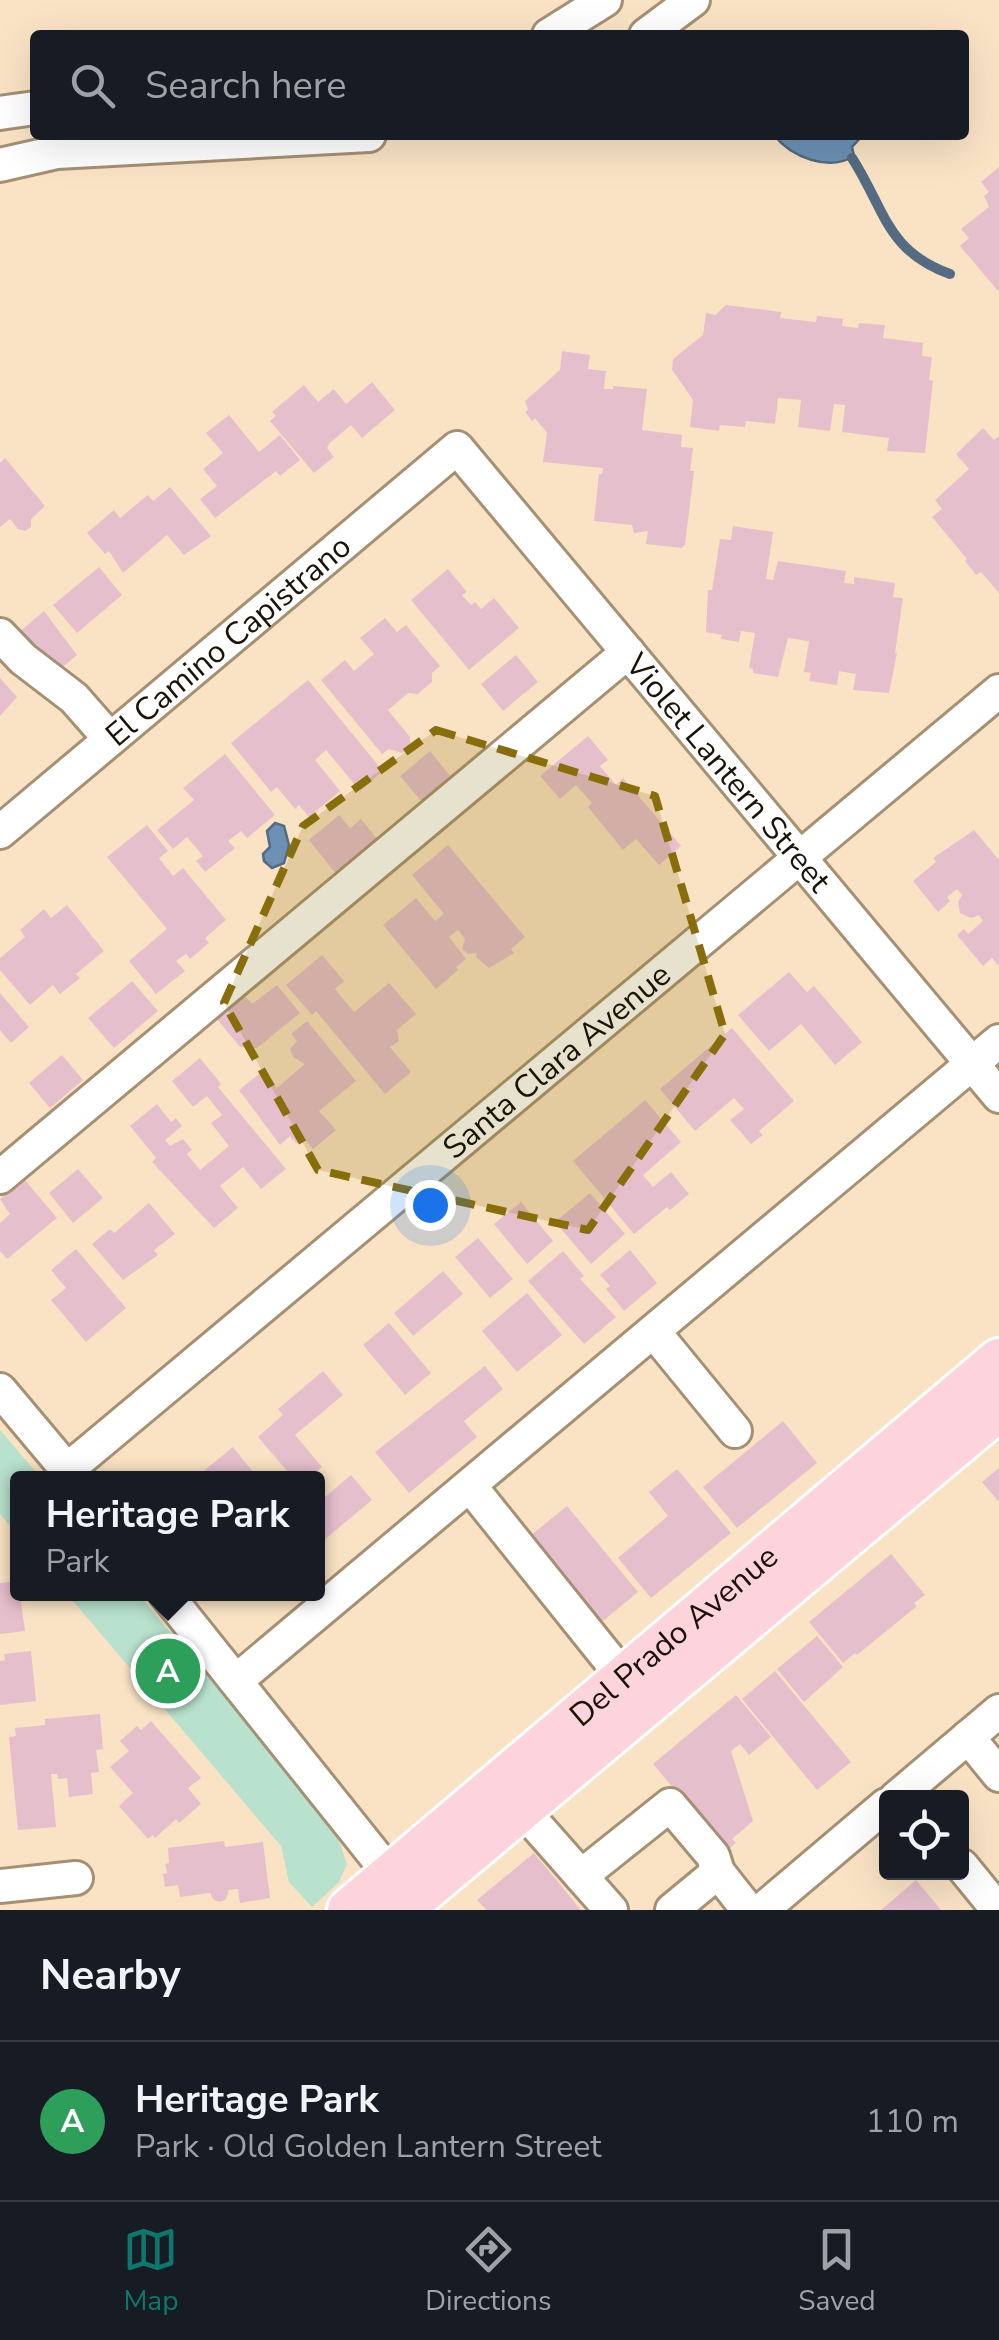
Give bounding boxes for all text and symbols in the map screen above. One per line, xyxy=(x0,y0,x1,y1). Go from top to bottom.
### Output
search box xyxy=(30,30,969,140)
icon: search xyxy=(65,58,120,113)
text: Search here xyxy=(145,60,346,111)
street label: El Camino Capistrano xyxy=(96,525,360,756)
street label: Violet Lantern Street xyxy=(615,643,841,902)
street label: Santa Clara Avenue xyxy=(434,953,680,1169)
your location xyxy=(405,1180,456,1231)
popup xyxy=(10,1471,325,1601)
text: Heritage Park xyxy=(46,1489,289,1540)
street label: Del Prado Avenue xyxy=(560,1535,787,1736)
text: Park xyxy=(46,1540,110,1583)
pin: A xyxy=(136,1634,200,1708)
map controls xyxy=(879,1790,969,1880)
button: locate xyxy=(879,1790,969,1880)
text: Nearby xyxy=(40,1947,181,2004)
text: Heritage Park xyxy=(135,2074,379,2125)
text: A xyxy=(61,2100,84,2143)
text: 110 m xyxy=(866,2100,959,2143)
text: Park · Old Golden Lantern Street xyxy=(135,2125,602,2168)
tab: Map xyxy=(123,2222,178,2320)
tab: Directions xyxy=(425,2222,551,2320)
tab: Saved xyxy=(798,2222,876,2320)

